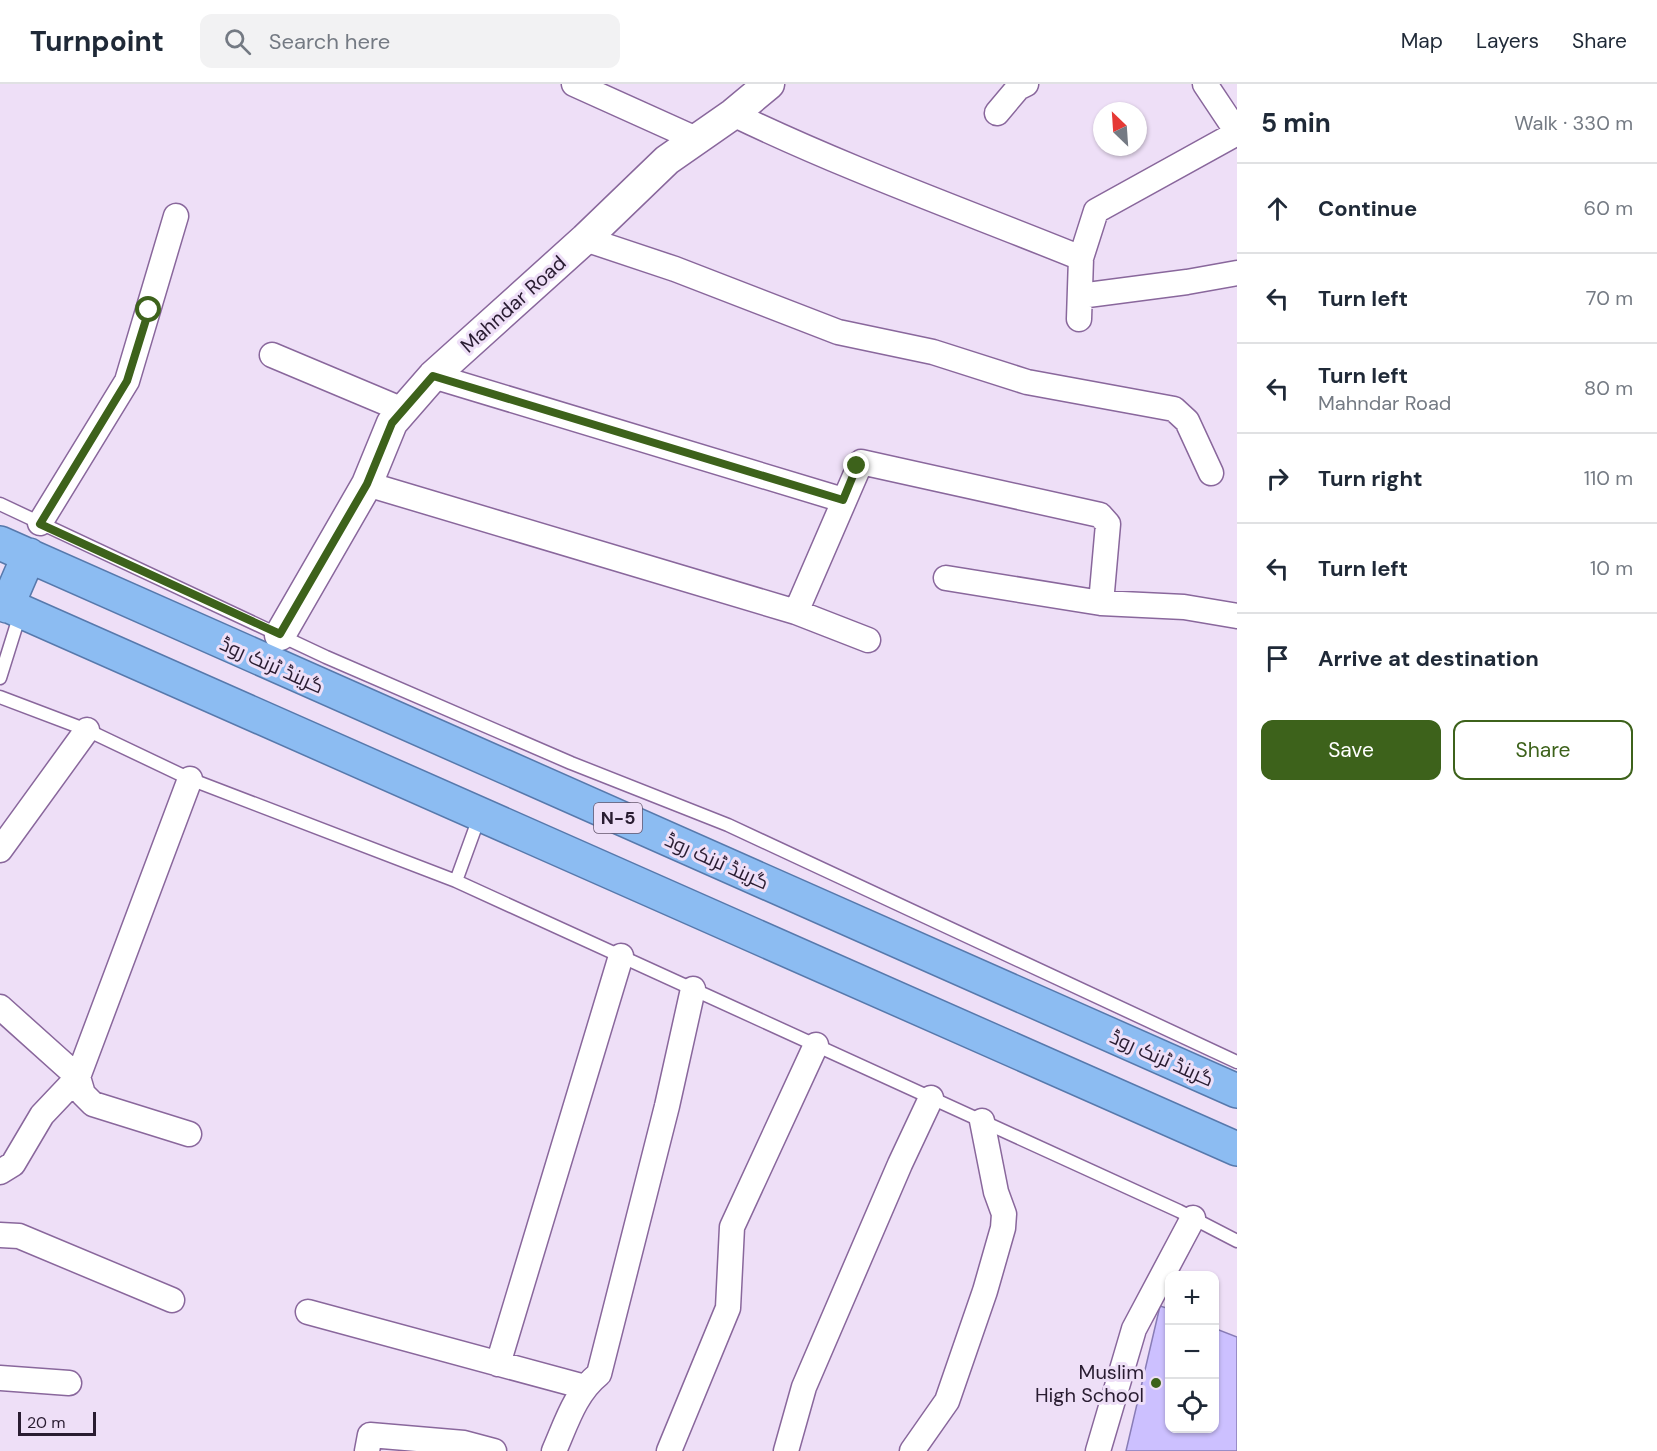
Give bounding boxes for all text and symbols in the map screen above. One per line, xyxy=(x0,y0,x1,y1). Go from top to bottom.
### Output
search box xyxy=(200,14,620,68)
text: Turnpoint xyxy=(30,23,164,60)
icon: search xyxy=(221,25,254,58)
text: Search here xyxy=(269,27,390,56)
text: Map xyxy=(1401,27,1443,55)
text: Layers xyxy=(1476,27,1539,55)
text: Share xyxy=(1572,27,1627,55)
north arrow xyxy=(1093,102,1147,156)
text: 5 min xyxy=(1261,106,1331,140)
text: Walk · 330 m xyxy=(1514,110,1633,136)
icon: ahead xyxy=(1261,192,1294,225)
text: Continue xyxy=(1318,194,1417,223)
text: 60 m xyxy=(1584,195,1633,221)
street label: Mahndar Road xyxy=(455,250,571,358)
icon: left xyxy=(1261,282,1294,315)
text: Turn left xyxy=(1318,284,1408,313)
text: 70 m xyxy=(1586,285,1633,311)
route start xyxy=(135,296,161,322)
text: Turn left xyxy=(1318,361,1408,390)
icon: left xyxy=(1261,372,1294,405)
text: 80 m xyxy=(1584,375,1633,401)
text: Mahndar Road xyxy=(1318,390,1451,416)
route end xyxy=(843,452,869,478)
icon: right xyxy=(1261,462,1294,495)
text: Turn right xyxy=(1318,464,1423,493)
text: 110 m xyxy=(1584,465,1633,491)
icon: left xyxy=(1261,552,1294,585)
text: Turn left xyxy=(1318,554,1408,583)
text: 10 m xyxy=(1590,555,1633,581)
street label: گرینڈ ٹرنک روڈ xyxy=(216,631,328,699)
icon: arrive xyxy=(1261,642,1294,675)
text: Arrive at destination xyxy=(1318,644,1539,673)
button: Save xyxy=(1261,720,1441,780)
button: Share xyxy=(1453,720,1633,780)
road number: N-5 xyxy=(594,803,642,833)
street label: گرینڈ ٹرنک روڈ xyxy=(661,827,773,895)
street label: گرینڈ ٹرنک روڈ xyxy=(1106,1024,1218,1092)
map controls xyxy=(1165,1271,1219,1433)
button: + xyxy=(1165,1271,1219,1325)
button: − xyxy=(1165,1325,1219,1379)
place label: Muslim High School xyxy=(1035,1359,1144,1408)
marker: Muslim High School xyxy=(1149,1376,1163,1390)
button: locate xyxy=(1165,1379,1219,1433)
scale bar xyxy=(18,1409,96,1436)
text: 20 m xyxy=(27,1412,66,1433)

